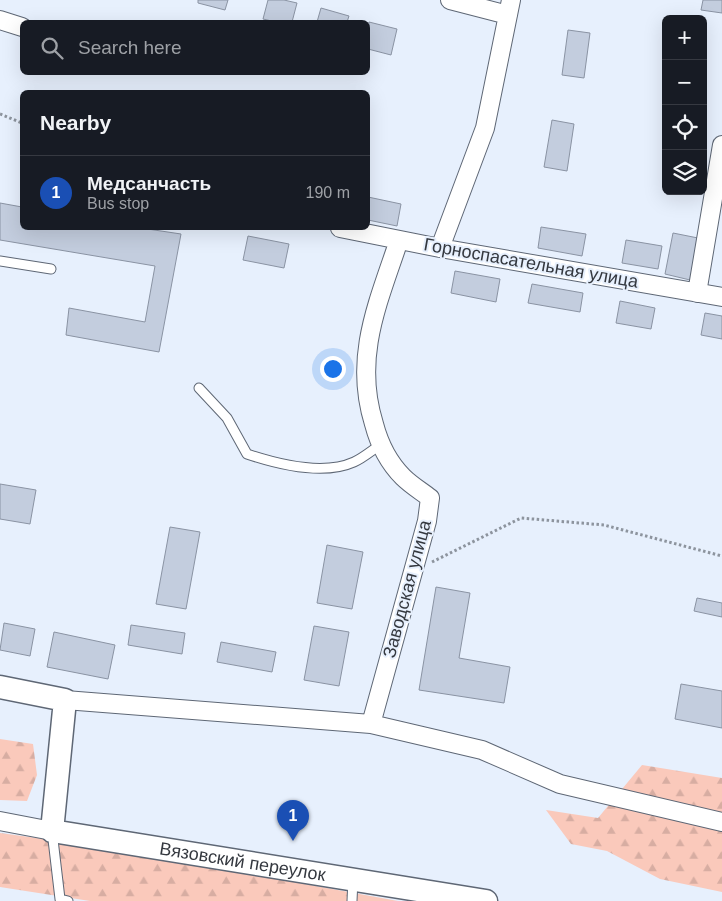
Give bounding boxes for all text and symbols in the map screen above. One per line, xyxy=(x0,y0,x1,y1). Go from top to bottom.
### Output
map controls xyxy=(662,15,707,195)
button: + xyxy=(662,15,707,60)
search box xyxy=(20,20,370,75)
icon: search xyxy=(38,34,66,62)
text: Search here xyxy=(78,37,182,58)
button: − xyxy=(662,60,707,105)
button: locate xyxy=(662,105,707,150)
text: Nearby xyxy=(40,111,111,134)
button: layers xyxy=(662,150,707,195)
text: Медсанчасть xyxy=(87,173,211,194)
text: 1 xyxy=(52,184,60,201)
text: 190 m xyxy=(306,184,350,201)
text: Bus stop xyxy=(87,195,149,212)
street label: Горноспасательная улица xyxy=(422,234,641,292)
your location xyxy=(320,356,346,382)
street label: Заводская улица xyxy=(379,517,435,660)
pin: 1 xyxy=(277,800,309,841)
street label: Вязовский переулок xyxy=(158,839,327,885)

